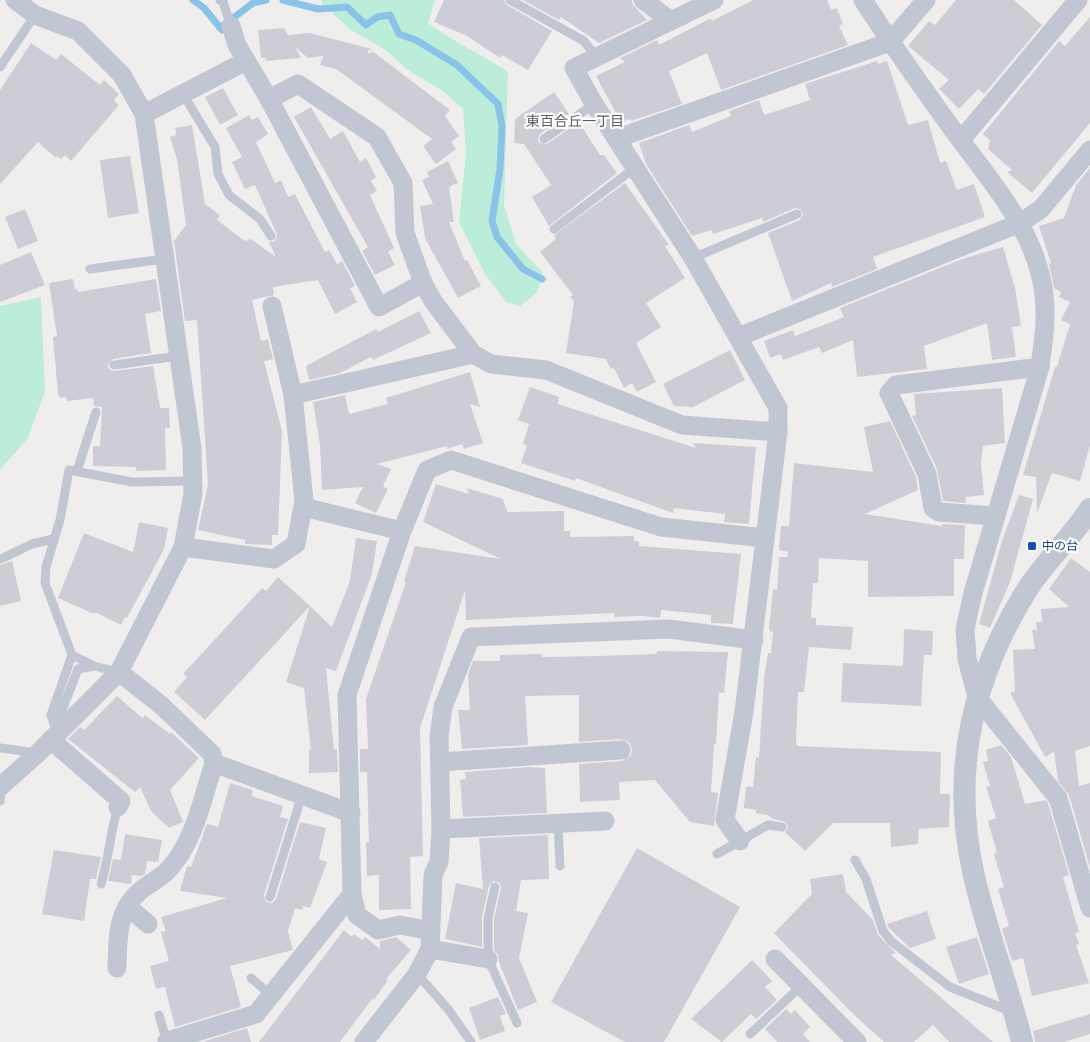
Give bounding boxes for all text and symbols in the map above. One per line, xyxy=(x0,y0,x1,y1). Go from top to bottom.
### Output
district label: 東百合丘一丁目 xyxy=(526,114,624,131)
place label: 中の台 xyxy=(1042,539,1078,555)
marker: 中の台 xyxy=(1026,540,1038,552)

